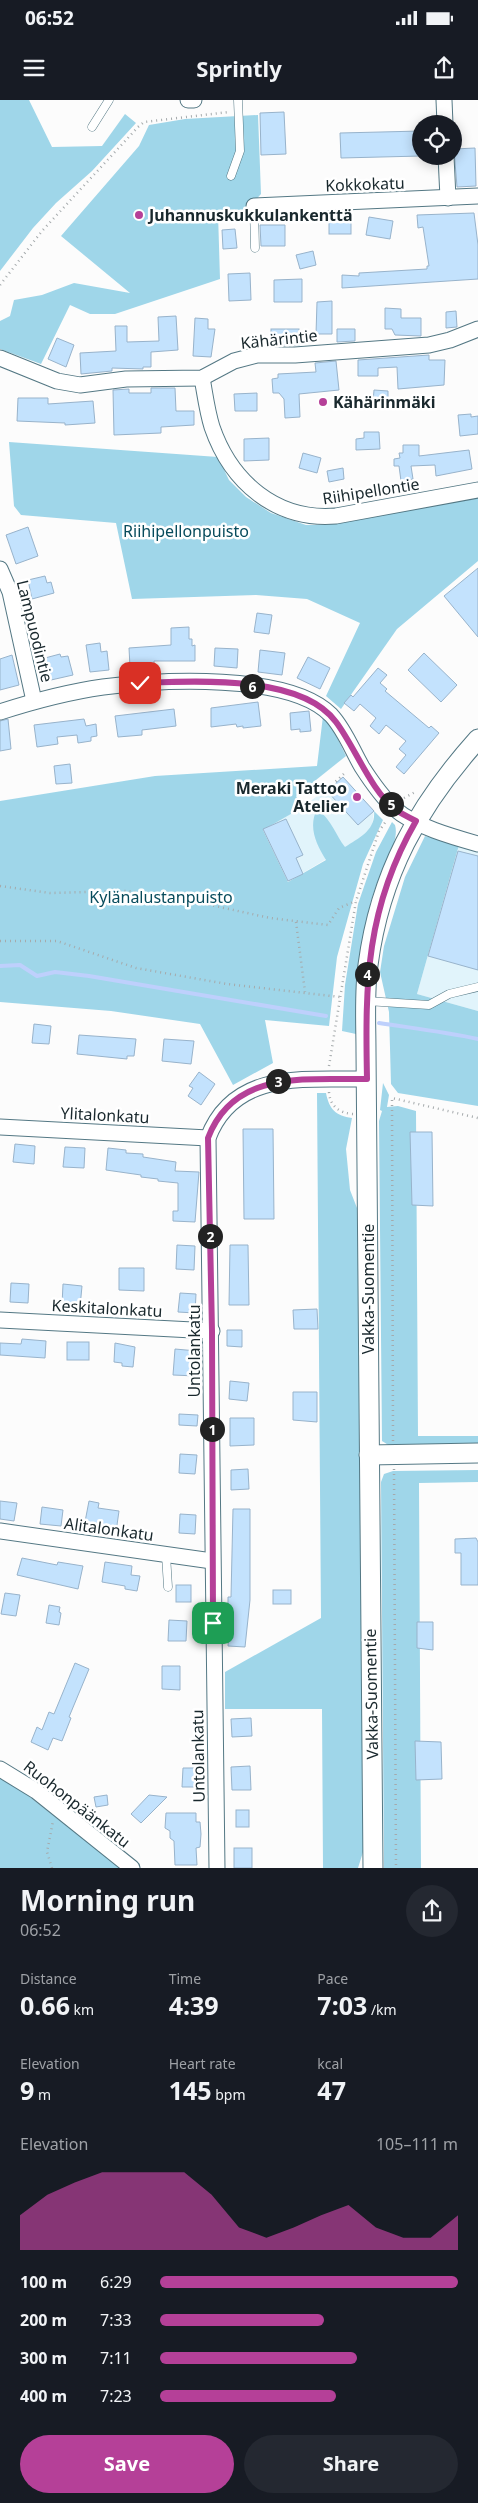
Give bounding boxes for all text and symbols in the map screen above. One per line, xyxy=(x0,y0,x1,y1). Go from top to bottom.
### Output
text: 06:52 xyxy=(25,5,74,31)
text: Sprintly xyxy=(196,53,282,83)
icon: menu xyxy=(20,54,48,82)
icon: share xyxy=(430,54,458,82)
map controls xyxy=(412,115,462,165)
button: locate xyxy=(412,115,462,165)
street label: Kokkokatu xyxy=(325,172,405,196)
place label: Juhannuskukkulankenttä xyxy=(147,204,353,226)
marker: Juhannuskukkulankenttä xyxy=(133,209,145,221)
street label: Kähärintie xyxy=(239,324,319,354)
place label: Kähärinmäki xyxy=(333,391,435,413)
marker: Kähärinmäki xyxy=(317,396,329,408)
street label: Riihipellontie xyxy=(321,472,421,510)
park label: Riihipellonpuisto xyxy=(123,520,249,542)
street label: Lampuodintie xyxy=(12,578,58,684)
pin xyxy=(119,662,161,704)
icon: check xyxy=(126,669,154,697)
pin: 6 xyxy=(240,674,264,698)
text: 6 xyxy=(248,677,257,696)
place label: Meraki Tattoo Atelier xyxy=(236,777,347,817)
marker: Meraki Tattoo Atelier xyxy=(351,791,363,803)
pin: 5 xyxy=(378,792,404,816)
text: 5 xyxy=(387,795,396,814)
park label: Kylänalustanpuisto xyxy=(89,886,233,908)
pin: 4 xyxy=(354,962,380,986)
text: 4 xyxy=(363,965,372,984)
pin: 3 xyxy=(266,1068,290,1094)
text: 3 xyxy=(274,1072,283,1091)
street label: Ylitalonkatu xyxy=(60,1102,150,1128)
pin: 2 xyxy=(198,1224,222,1248)
street label: Vakka-Suomentie xyxy=(357,1224,379,1354)
text: 2 xyxy=(206,1227,215,1246)
street label: Keskitalonkatu xyxy=(51,1294,163,1322)
street label: Untolankatu xyxy=(183,1304,205,1398)
pin: 1 xyxy=(200,1416,224,1442)
text: 1 xyxy=(208,1420,217,1439)
street label: Alitalonkatu xyxy=(63,1512,155,1546)
pin xyxy=(192,1602,234,1644)
icon: arrive xyxy=(199,1609,227,1637)
street label: Vakka-Suomentie xyxy=(359,1629,383,1759)
street label: Untolankatu xyxy=(186,1709,210,1803)
street label: Ruohonpäänkatu xyxy=(19,1755,135,1853)
text: Morning run xyxy=(20,1881,195,1919)
button: share xyxy=(406,1885,458,1937)
text: 06:52 xyxy=(20,1919,61,1941)
text: Distance xyxy=(20,1969,77,1988)
text: Time xyxy=(169,1969,201,1988)
text: Pace xyxy=(317,1969,348,1988)
text: 0.66 xyxy=(20,1988,70,2022)
text: 4:39 xyxy=(169,1988,219,2022)
text: 7:03 xyxy=(317,1988,367,2022)
text: km xyxy=(70,2000,94,2019)
text: /km xyxy=(367,2000,397,2019)
text: Elevation xyxy=(20,2054,80,2073)
text: Heart rate xyxy=(169,2054,236,2073)
text: kcal xyxy=(317,2054,343,2073)
text: 9 xyxy=(20,2073,34,2107)
text: 145 xyxy=(169,2073,212,2107)
text: 47 xyxy=(317,2073,346,2107)
text: m xyxy=(34,2085,51,2104)
text: bpm xyxy=(212,2085,246,2104)
text: Elevation xyxy=(20,2133,88,2155)
text: 105–111 m xyxy=(376,2133,458,2155)
text: 100 m xyxy=(20,2271,67,2293)
text: 6:29 xyxy=(100,2271,132,2293)
text: 200 m xyxy=(20,2309,67,2331)
text: 7:33 xyxy=(100,2309,132,2331)
text: 300 m xyxy=(20,2347,67,2369)
text: 7:11 xyxy=(100,2347,132,2369)
text: 400 m xyxy=(20,2385,67,2407)
text: 7:23 xyxy=(100,2385,132,2407)
button: Save xyxy=(20,2435,234,2493)
button: Share xyxy=(244,2435,458,2493)

